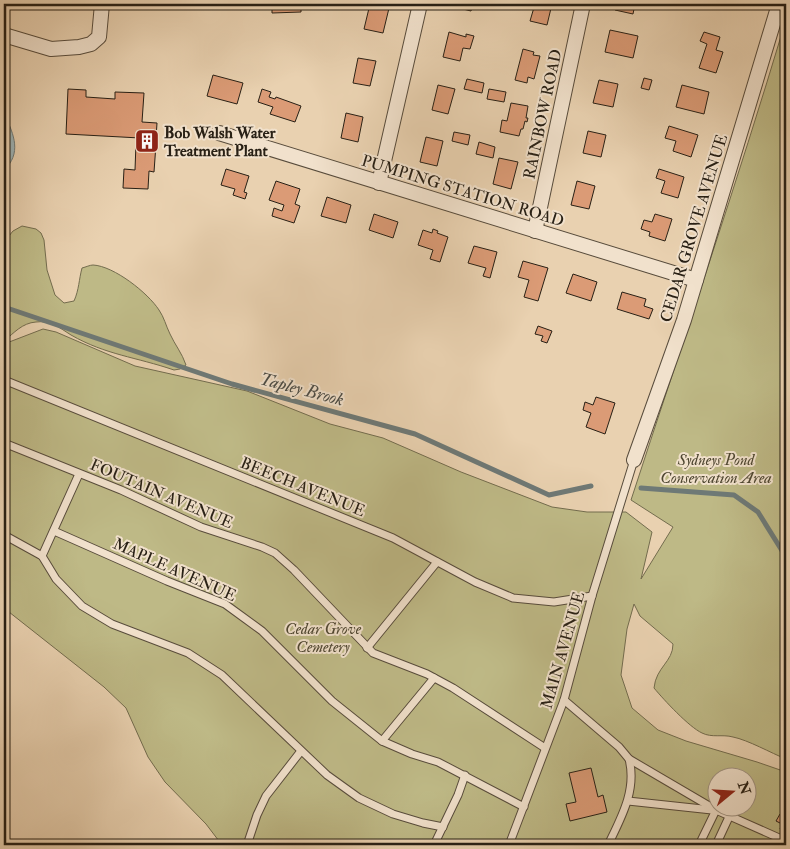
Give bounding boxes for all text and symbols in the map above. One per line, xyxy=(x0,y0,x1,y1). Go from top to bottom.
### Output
street label: RAINBOW ROAD xyxy=(519,47,567,181)
place label: Bob Walsh Water Treatment Plant xyxy=(163,123,276,161)
building icon: Bob Walsh Water Treatment Plant xyxy=(134,128,160,154)
street label: CEDAR GROVE AVENUE xyxy=(656,132,732,325)
street label: PUMPING STATION ROAD xyxy=(359,151,566,231)
water label: Tapley Brook xyxy=(257,367,346,412)
park label: Sydneys Pond Conservation Area xyxy=(660,450,772,488)
street label: BEECH AVENUE xyxy=(237,453,368,521)
street label: FOUTAIN AVENUE xyxy=(87,455,236,533)
street label: MAPLE AVENUE xyxy=(110,534,239,606)
street label: MAIN AVENUE xyxy=(537,589,589,711)
park label: Cedar Grove Cemetery xyxy=(285,619,362,657)
north arrow xyxy=(708,766,758,816)
text: N xyxy=(734,779,754,797)

